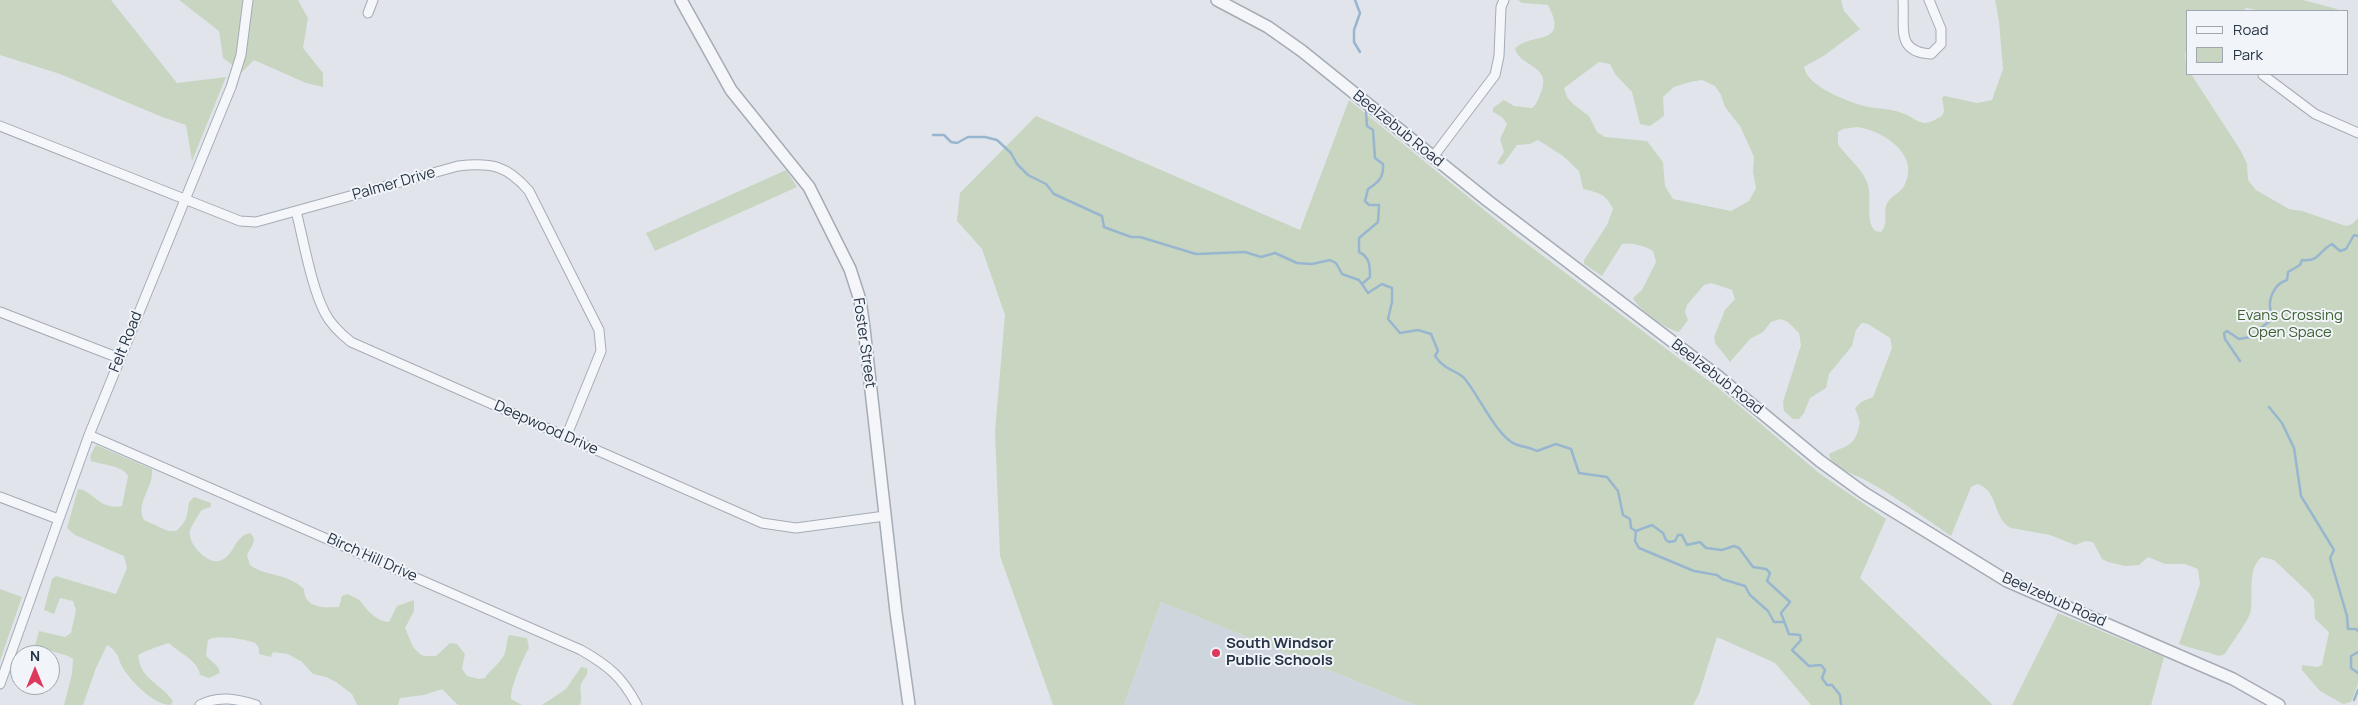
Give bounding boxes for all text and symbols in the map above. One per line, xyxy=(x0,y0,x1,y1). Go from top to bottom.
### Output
legend xyxy=(2186,10,2348,75)
text: Road xyxy=(2233,19,2269,40)
text: Park xyxy=(2233,44,2263,65)
street label: Beelzebub Road xyxy=(1349,87,1447,171)
street label: Palmer Drive xyxy=(350,164,438,204)
street label: Foster Street xyxy=(849,297,879,389)
park label: Evans Crossing Open Space xyxy=(2237,307,2343,342)
street label: Felt Road xyxy=(106,309,146,375)
street label: Beelzebub Road xyxy=(1668,336,1766,418)
street label: Deepwood Drive xyxy=(491,397,601,459)
street label: Birch Hill Drive xyxy=(324,530,420,586)
street label: Beelzebub Road xyxy=(1999,569,2109,631)
place label: South Windsor Public Schools xyxy=(1226,635,1334,670)
north arrow xyxy=(10,645,60,695)
text: N xyxy=(30,646,40,665)
marker: South Windsor Public Schools xyxy=(1210,647,1222,659)

